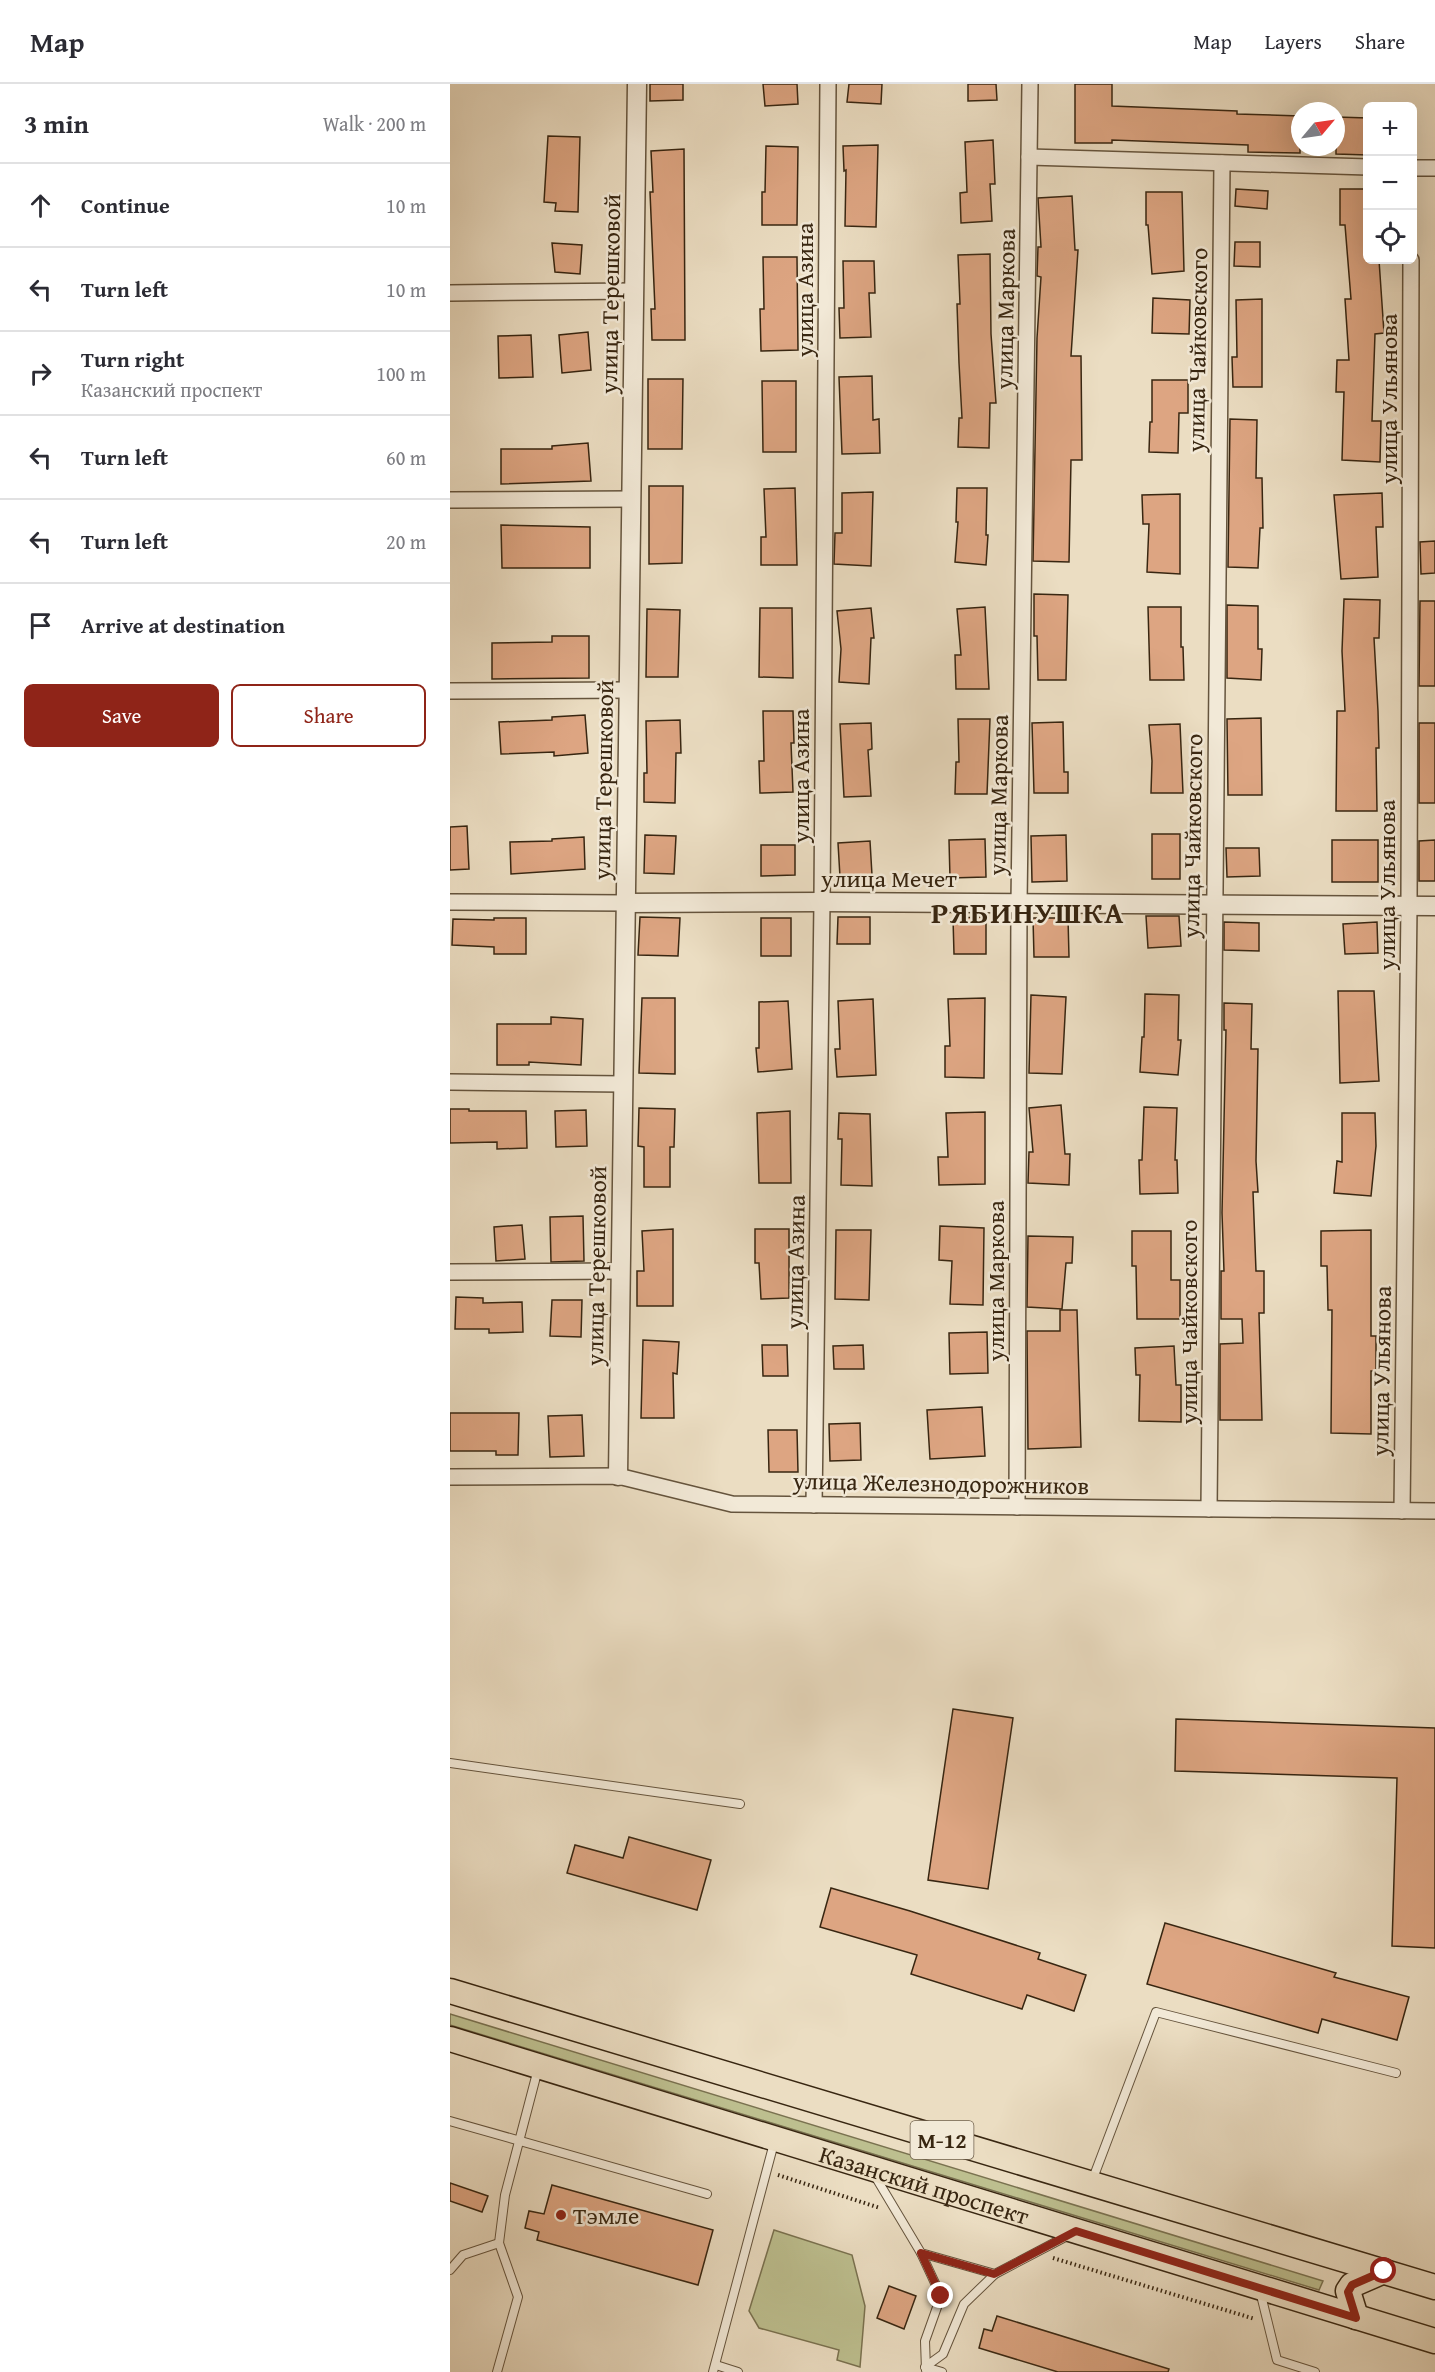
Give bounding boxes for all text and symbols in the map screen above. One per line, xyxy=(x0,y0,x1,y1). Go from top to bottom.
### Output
text: Map xyxy=(30,21,84,62)
text: Map xyxy=(1193,26,1232,57)
text: Layers xyxy=(1265,26,1322,57)
text: Share xyxy=(1355,26,1405,57)
north arrow xyxy=(1291,102,1345,156)
map controls xyxy=(1363,102,1417,264)
button: + xyxy=(1363,102,1417,156)
text: 3 min xyxy=(24,104,89,143)
text: Walk · 200 m xyxy=(323,109,426,138)
button: − xyxy=(1363,156,1417,210)
icon: ahead xyxy=(24,189,57,222)
text: Continue xyxy=(81,189,170,221)
text: 10 m xyxy=(386,191,426,220)
street label: улица Терешковой xyxy=(591,194,629,395)
button: locate xyxy=(1363,210,1417,264)
street label: улица Азина xyxy=(787,222,822,358)
street label: улица Маркова xyxy=(986,228,1024,391)
street label: улица Чайковского xyxy=(1178,247,1216,454)
icon: left xyxy=(24,273,57,306)
text: Turn left xyxy=(81,273,168,305)
text: 10 m xyxy=(386,275,426,304)
street label: улица Ульянова xyxy=(1371,313,1406,485)
text: Turn right xyxy=(81,343,184,375)
icon: right xyxy=(24,357,57,390)
text: 100 m xyxy=(376,359,426,388)
text: Казанский проспект xyxy=(81,375,262,404)
icon: left xyxy=(24,441,57,474)
text: Turn left xyxy=(81,441,168,473)
text: 60 m xyxy=(386,443,426,472)
icon: left xyxy=(24,525,57,558)
text: Turn left xyxy=(81,525,168,557)
text: 20 m xyxy=(386,527,426,556)
icon: arrive xyxy=(24,609,57,642)
text: Arrive at destination xyxy=(81,609,285,641)
street label: улица Терешковой xyxy=(584,680,622,881)
button: Save xyxy=(24,684,219,747)
button: Share xyxy=(231,684,426,747)
street label: улица Азина xyxy=(783,708,818,844)
street label: улица Маркова xyxy=(979,714,1017,877)
street label: улица Чайковского xyxy=(1173,733,1211,940)
street label: улица Ульянова xyxy=(1369,799,1404,971)
street label: улица Мечет xyxy=(820,861,957,896)
district label: РЯБИНУШКА xyxy=(931,890,1125,934)
street label: улица Терешковой xyxy=(577,1166,615,1367)
street label: улица Азина xyxy=(776,1194,814,1331)
street label: улица Маркова xyxy=(978,1200,1013,1363)
street label: улица Чайковского xyxy=(1171,1220,1206,1425)
street label: улица Ульянова xyxy=(1362,1285,1400,1458)
street label: улица Железнодорожников xyxy=(791,1463,1090,1503)
road number: М-12 xyxy=(910,2121,974,2159)
street label: Казанский проспект xyxy=(815,2136,1034,2233)
place label: Тэмле xyxy=(573,2198,639,2233)
marker: Тэмле xyxy=(554,2208,568,2222)
route start xyxy=(1370,2257,1396,2283)
route end xyxy=(927,2282,953,2308)

